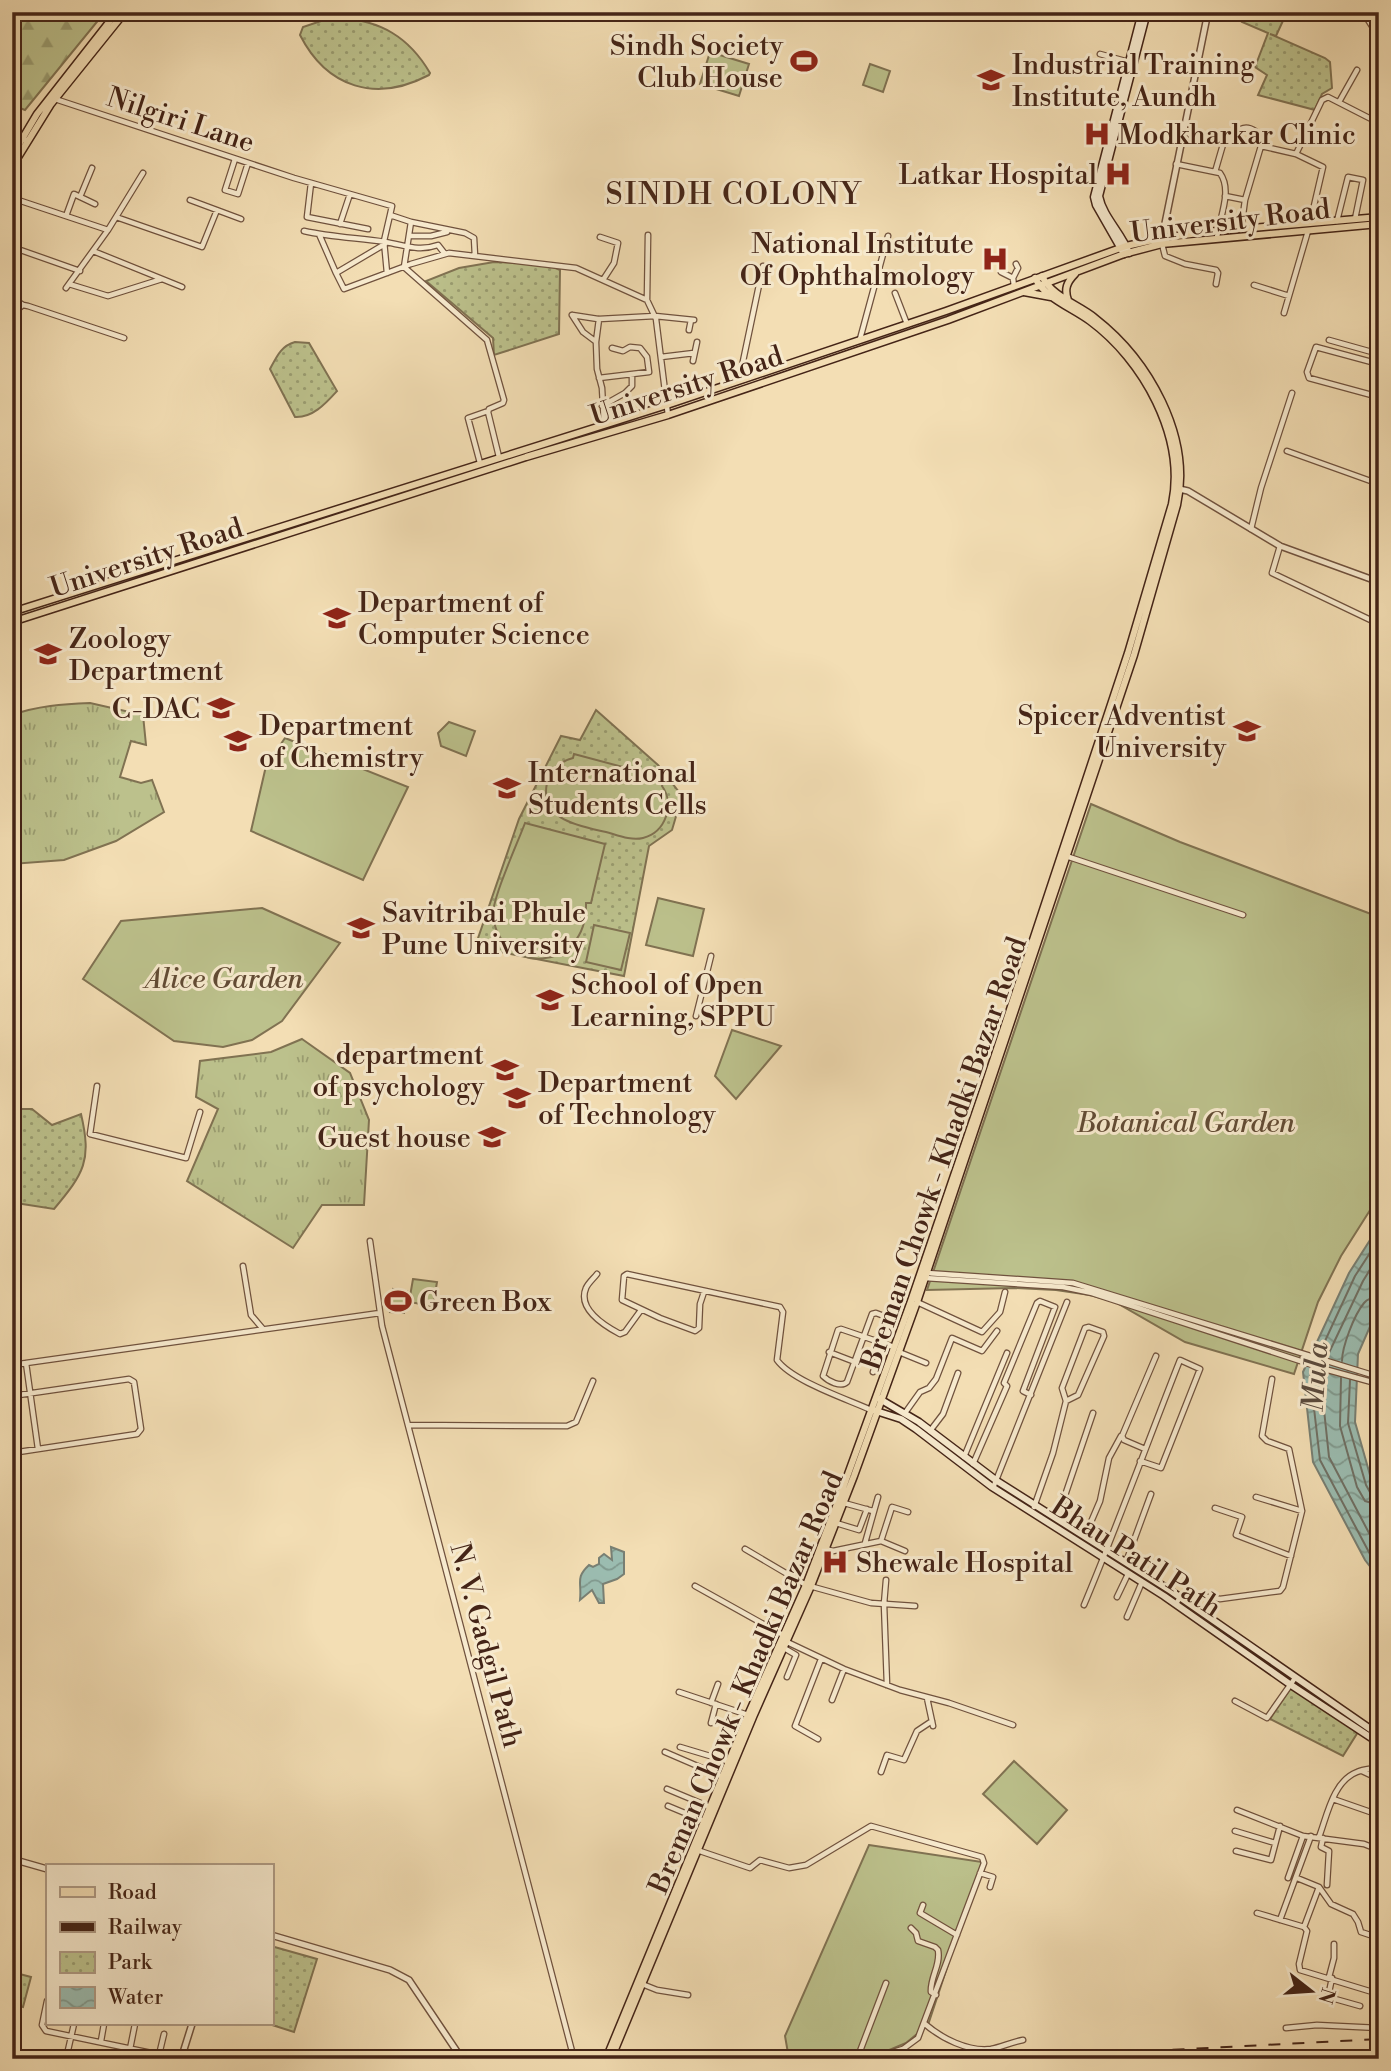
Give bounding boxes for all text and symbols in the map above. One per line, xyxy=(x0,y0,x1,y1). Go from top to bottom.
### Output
place label: Sindh Society Club House xyxy=(610,29,783,96)
sports icon: Sindh Society Club House xyxy=(789,46,819,76)
place label: Industrial Training Institute, Aundh xyxy=(1012,48,1255,115)
school or university icon: Industrial Training Institute, Aundh xyxy=(976,65,1006,95)
street label: Nilgiri Lane xyxy=(102,80,259,161)
place label: Modkharkar Clinic xyxy=(1118,118,1356,153)
hospital icon: Modkharkar Clinic xyxy=(1082,119,1112,149)
place label: Latkar Hospital xyxy=(899,158,1097,193)
hospital icon: Latkar Hospital xyxy=(1103,159,1133,189)
district label: SINDH COLONY xyxy=(605,176,863,214)
street label: University Road xyxy=(1128,192,1332,251)
place label: National Institute Of Ophthalmology xyxy=(740,227,974,294)
hospital icon: National Institute Of Ophthalmology xyxy=(980,244,1010,274)
street label: University Road xyxy=(585,339,788,434)
street label: University Road xyxy=(45,511,248,606)
place label: Department of Computer Science xyxy=(358,586,590,653)
school or university icon: Department of Computer Science xyxy=(322,603,352,633)
place label: Zoology Department xyxy=(69,622,223,689)
school or university icon: Zoology Department xyxy=(33,639,63,669)
place label: C-DAC xyxy=(112,692,200,727)
school or university icon: C-DAC xyxy=(206,693,236,723)
place label: Spicer Adventist University xyxy=(1017,699,1226,766)
place label: Department of Chemistry xyxy=(259,709,424,776)
school or university icon: Spicer Adventist University xyxy=(1232,716,1262,746)
school or university icon: Department of Chemistry xyxy=(223,726,253,756)
place label: International Students Cells xyxy=(528,756,707,823)
school or university icon: International Students Cells xyxy=(492,773,522,803)
place label: Savitribai Phule Pune University xyxy=(382,896,586,963)
school or university icon: Savitribai Phule Pune University xyxy=(346,913,376,943)
street label: Breman Chowk - Khadki Bazar Road xyxy=(853,932,1035,1375)
park label: Alice Garden xyxy=(142,962,303,997)
place label: School of Open Learning, SPPU xyxy=(571,968,775,1035)
school or university icon: School of Open Learning, SPPU xyxy=(535,985,565,1015)
place label: department of psychology xyxy=(312,1038,484,1105)
school or university icon: department of psychology xyxy=(490,1055,520,1085)
place label: Department of Technology xyxy=(538,1066,716,1133)
school or university icon: Department of Technology xyxy=(502,1083,532,1113)
park label: Botanical Garden xyxy=(1076,1106,1295,1141)
place label: Guest house xyxy=(317,1121,471,1156)
school or university icon: Guest house xyxy=(477,1122,507,1152)
place label: Green Box xyxy=(419,1285,552,1320)
sports icon: Green Box xyxy=(383,1286,413,1316)
water label: Mula xyxy=(1295,1341,1337,1413)
street label: Breman Chowk - Khadki Bazar Road xyxy=(641,1466,852,1900)
street label: Bhau Patil Path xyxy=(1044,1489,1228,1626)
street label: N. V. Gadgil Path xyxy=(441,1539,530,1752)
place label: Shewale Hospital xyxy=(856,1546,1073,1581)
hospital icon: Shewale Hospital xyxy=(820,1547,850,1577)
legend xyxy=(46,1864,273,2025)
text: Road xyxy=(108,1880,157,1906)
text: Railway xyxy=(108,1915,183,1941)
text: Park xyxy=(108,1950,153,1976)
north arrow xyxy=(1276,1955,1346,2025)
text: Water xyxy=(107,1985,163,2011)
text: N xyxy=(1313,1985,1340,2006)

